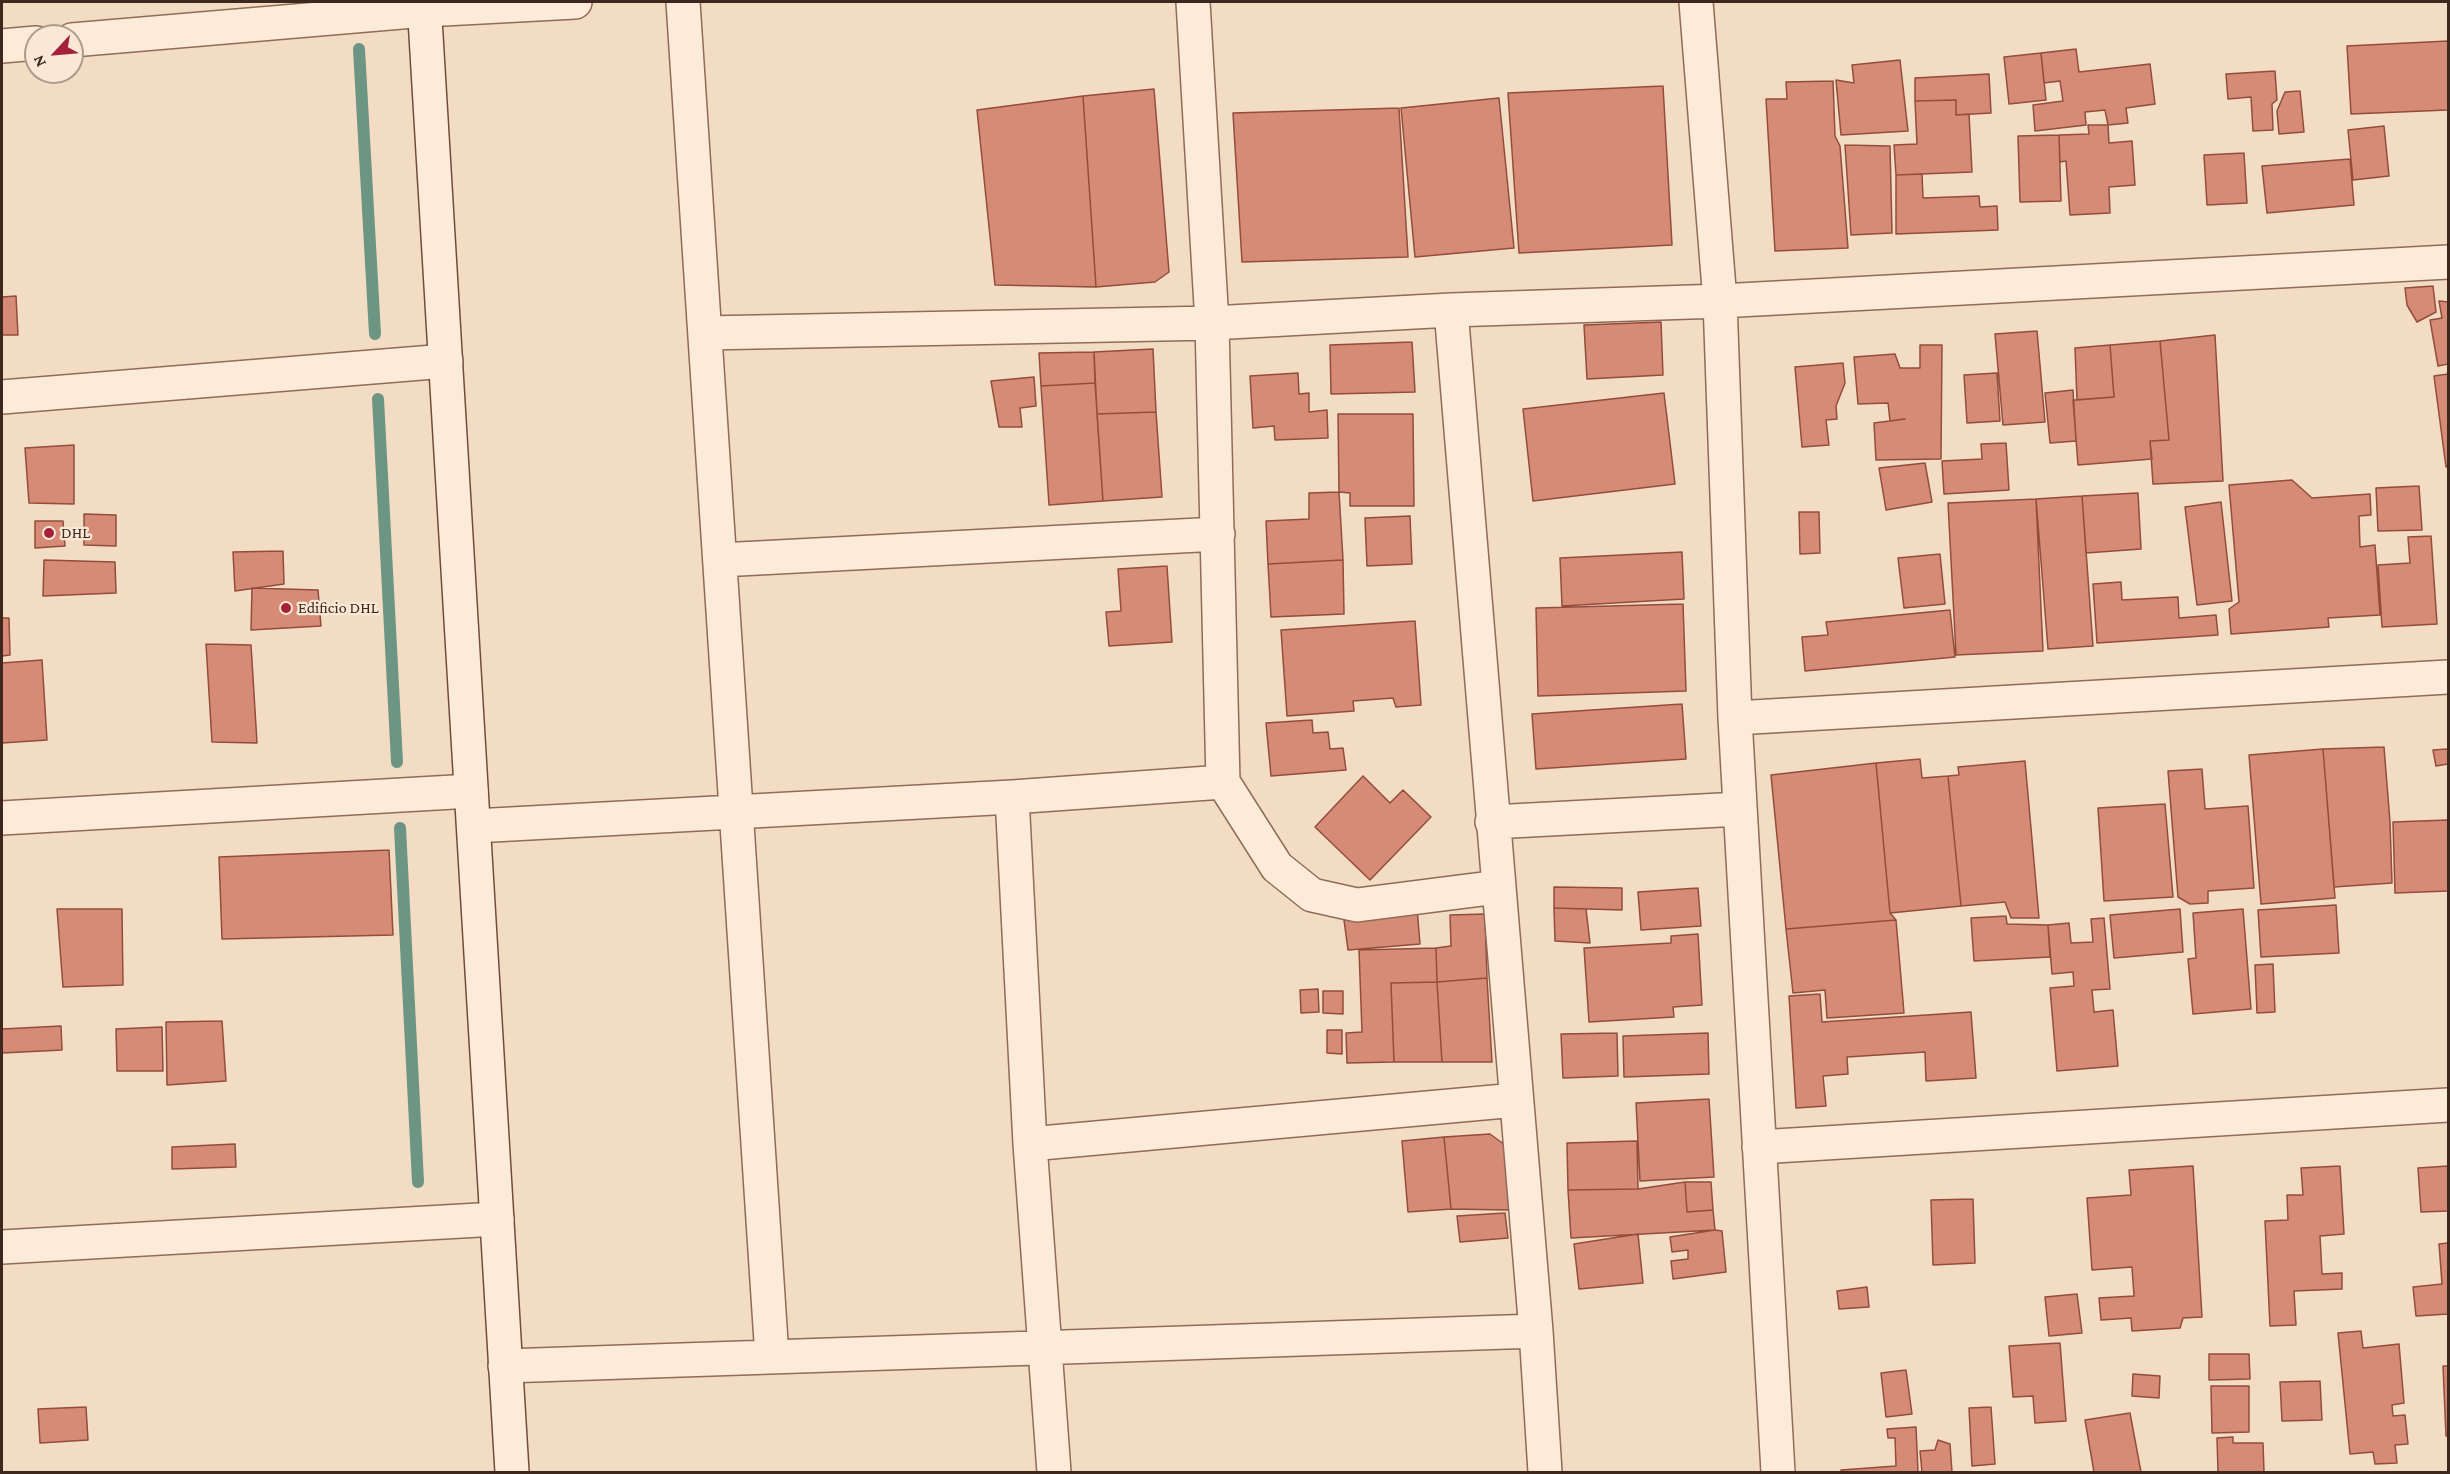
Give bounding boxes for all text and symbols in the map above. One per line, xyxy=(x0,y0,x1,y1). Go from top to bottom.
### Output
north arrow xyxy=(24,24,84,84)
text: N xyxy=(29,53,49,70)
place label: DHL xyxy=(61,523,90,543)
marker: DHL xyxy=(42,526,56,540)
place label: Edificio DHL xyxy=(298,598,379,618)
marker: Edificio DHL xyxy=(279,601,293,615)

